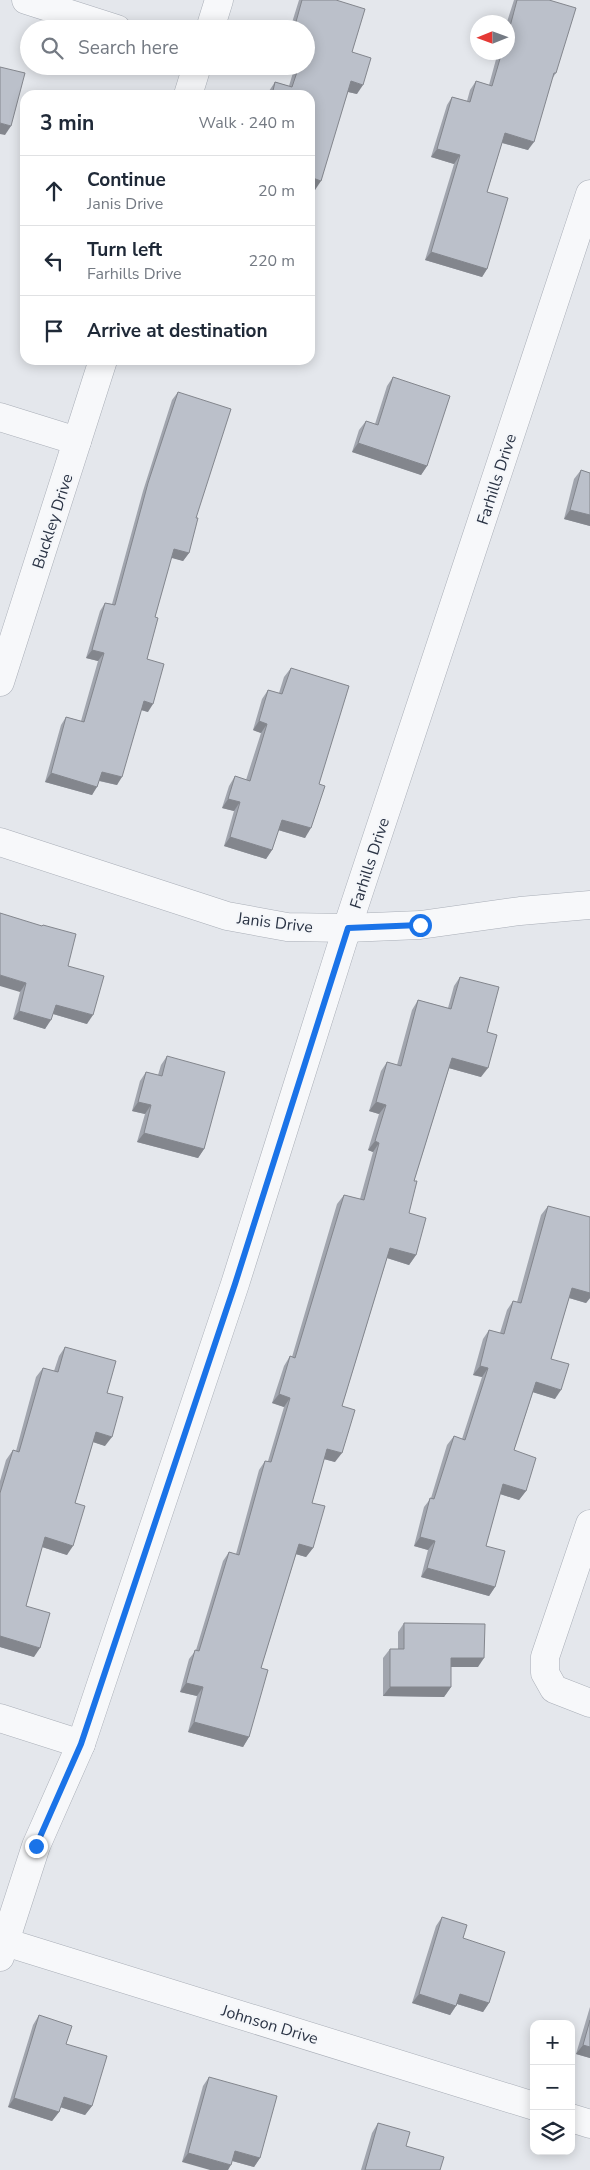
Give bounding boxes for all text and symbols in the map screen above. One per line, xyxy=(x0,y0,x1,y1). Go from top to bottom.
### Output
north arrow xyxy=(470,15,515,60)
search box xyxy=(20,20,315,75)
icon: search xyxy=(38,34,66,62)
text: Search here xyxy=(78,35,179,61)
text: 3 min xyxy=(40,109,94,137)
text: Walk · 240 m xyxy=(199,112,295,134)
text: Continue xyxy=(87,167,166,193)
icon: ahead xyxy=(40,177,68,205)
text: 20 m xyxy=(258,180,295,202)
text: Janis Drive xyxy=(87,193,163,215)
text: Turn left xyxy=(87,237,162,263)
icon: left xyxy=(40,247,68,275)
text: 220 m xyxy=(248,250,295,272)
text: Farhills Drive xyxy=(87,263,182,285)
icon: arrive xyxy=(40,317,68,345)
text: Arrive at destination xyxy=(87,318,268,344)
street label: Farhills Drive xyxy=(472,431,522,528)
street label: Buckley Drive xyxy=(27,471,79,572)
street label: Farhills Drive xyxy=(345,815,395,912)
street label: Janis Drive xyxy=(235,907,314,939)
route start xyxy=(409,914,432,937)
route end xyxy=(25,1835,48,1858)
street label: Johnson Drive xyxy=(218,2000,321,2050)
map controls xyxy=(530,2020,575,2155)
button: + xyxy=(530,2020,575,2065)
button: − xyxy=(530,2065,575,2110)
button: layers xyxy=(530,2110,575,2155)

